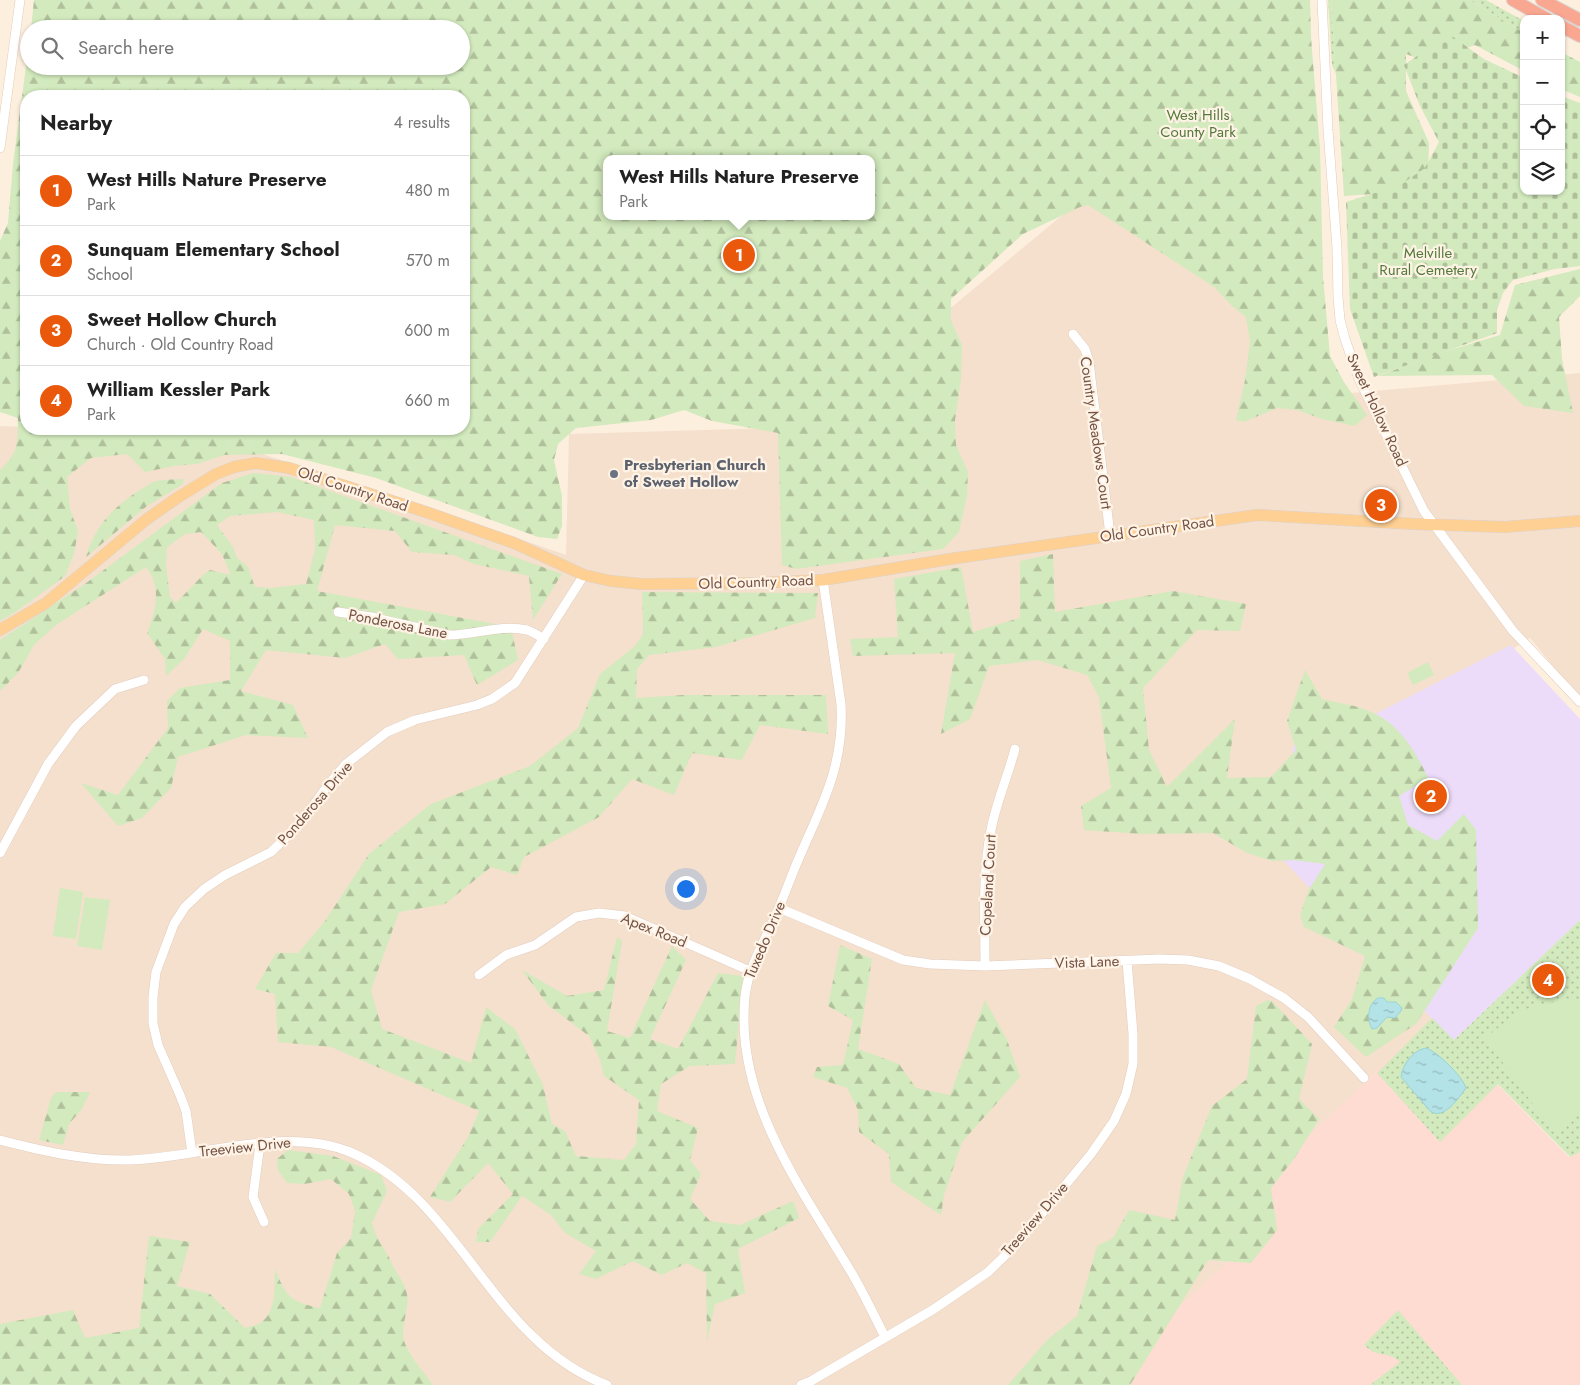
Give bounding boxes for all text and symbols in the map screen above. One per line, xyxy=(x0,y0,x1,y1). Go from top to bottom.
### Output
map controls xyxy=(1520,15,1565,195)
button: + xyxy=(1520,15,1565,60)
search box xyxy=(20,20,470,75)
icon: search xyxy=(38,34,66,62)
text: Search here xyxy=(78,34,174,61)
button: − xyxy=(1520,60,1565,105)
park label: West Hills County Park xyxy=(1160,104,1236,143)
button: locate xyxy=(1520,105,1565,150)
text: Nearby xyxy=(40,108,112,138)
text: 4 results xyxy=(394,111,450,134)
button: layers xyxy=(1520,150,1565,195)
popup xyxy=(603,155,875,220)
text: West Hills Nature Preserve xyxy=(619,163,859,190)
text: West Hills Nature Preserve xyxy=(87,166,327,193)
text: 1 xyxy=(52,179,60,202)
text: 480 m xyxy=(405,179,450,202)
text: Park xyxy=(619,190,648,213)
text: Park xyxy=(87,193,116,216)
text: Sunquam Elementary School xyxy=(87,236,340,263)
pin: 1 xyxy=(723,236,755,274)
park label: Melville Rural Cemetery xyxy=(1379,242,1477,281)
text: 2 xyxy=(51,249,61,272)
text: 570 m xyxy=(406,249,450,272)
text: School xyxy=(87,263,133,286)
text: Sweet Hollow Church xyxy=(87,306,277,333)
text: 3 xyxy=(51,319,61,342)
text: 600 m xyxy=(404,319,450,342)
text: Church · Old Country Road xyxy=(87,333,273,356)
street label: Sweet Hollow Road xyxy=(1341,350,1413,470)
street label: Country Meadows Court xyxy=(1074,355,1118,511)
text: William Kessler Park xyxy=(87,376,270,403)
text: 4 xyxy=(50,389,62,412)
text: 660 m xyxy=(405,389,450,412)
text: Park xyxy=(87,403,116,426)
place label: Presbyterian Church of Sweet Hollow xyxy=(624,454,766,493)
street label: Old Country Road xyxy=(295,461,411,517)
marker: Presbyterian Church of Sweet Hollow xyxy=(608,468,620,480)
pin: 3 xyxy=(1365,486,1397,524)
street label: Old Country Road xyxy=(1098,510,1216,548)
street label: Old Country Road xyxy=(698,569,814,595)
street label: Ponderosa Lane xyxy=(347,604,450,644)
street label: Ponderosa Drive xyxy=(272,756,358,850)
pin: 2 xyxy=(1415,777,1447,815)
street label: Copeland Court xyxy=(974,833,1002,936)
your location xyxy=(673,876,699,902)
street label: Tuxedo Drive xyxy=(739,898,791,982)
street label: Apex Road xyxy=(618,907,690,953)
street label: Vista Lane xyxy=(1054,950,1120,974)
pin: 4 xyxy=(1532,961,1564,999)
street label: Treeview Drive xyxy=(198,1131,292,1163)
street label: Treeview Drive xyxy=(997,1177,1074,1261)

